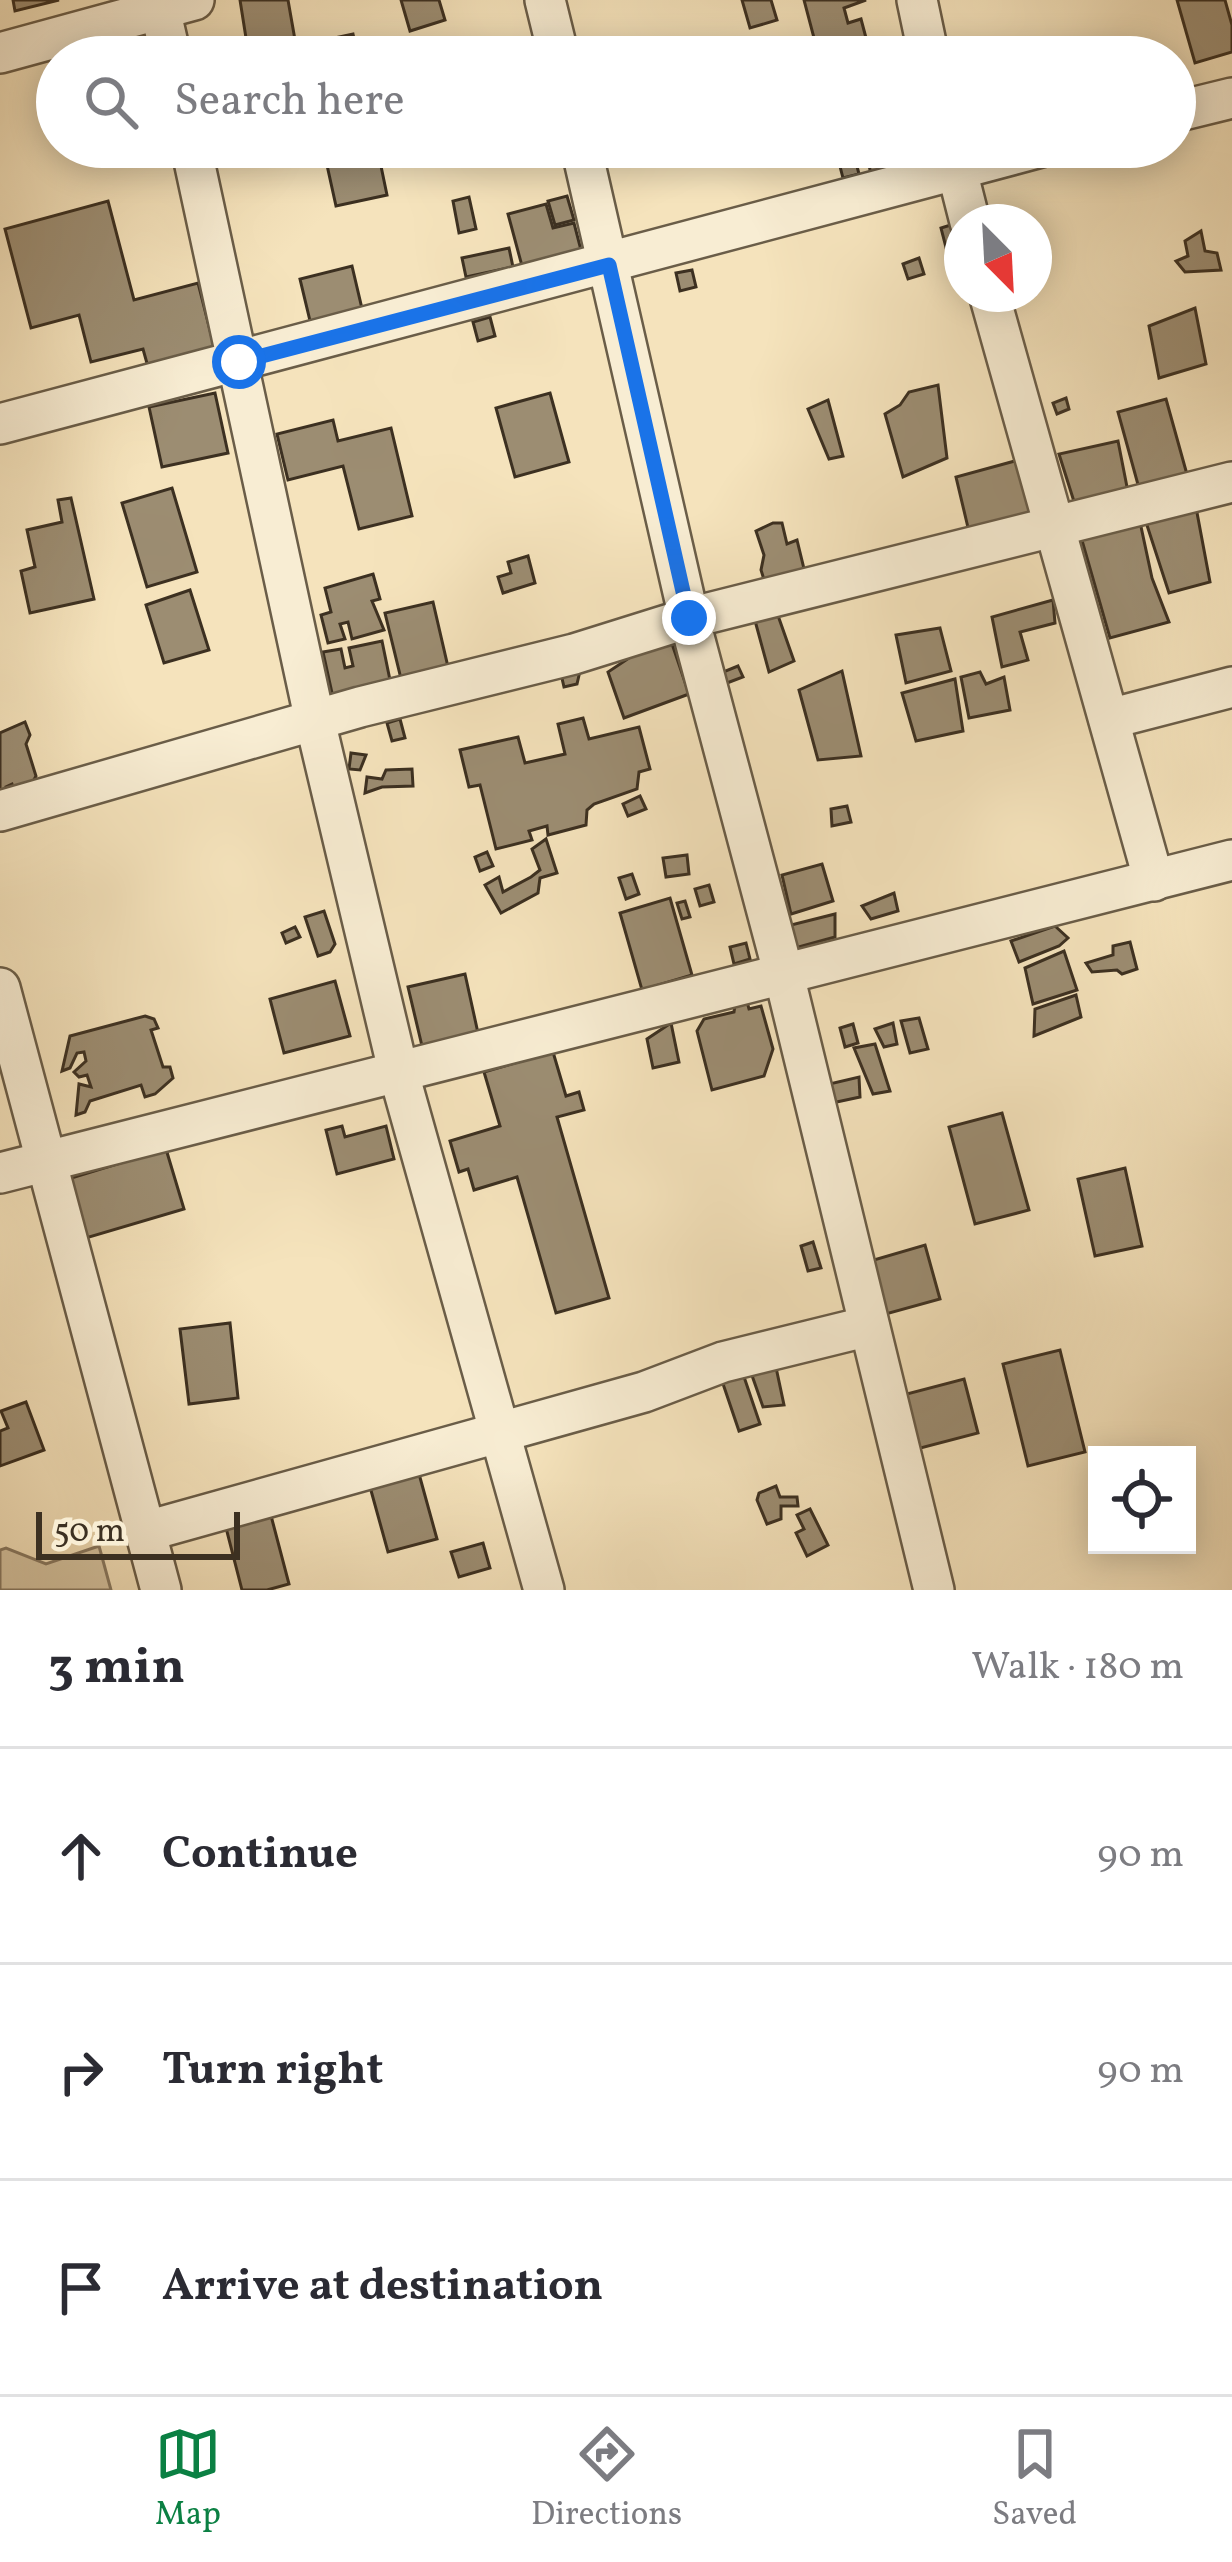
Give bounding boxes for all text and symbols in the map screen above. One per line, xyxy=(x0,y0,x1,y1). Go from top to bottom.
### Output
search box xyxy=(36,36,1196,168)
icon: search xyxy=(78,69,144,135)
text: Search here xyxy=(174,71,405,134)
north arrow xyxy=(944,204,1052,312)
route start xyxy=(212,335,266,389)
route end xyxy=(662,591,716,645)
map controls xyxy=(1088,1446,1196,1554)
button: locate xyxy=(1088,1446,1196,1554)
scale bar xyxy=(36,1506,240,1559)
text: 50 m xyxy=(54,1510,125,1556)
text: 3 min xyxy=(48,1633,185,1704)
text: Walk · 180 m xyxy=(971,1641,1184,1695)
icon: ahead xyxy=(48,1823,114,1889)
text: Continue xyxy=(162,1824,358,1887)
text: 90 m xyxy=(1097,1829,1184,1883)
icon: right xyxy=(48,2039,114,2105)
text: Turn right xyxy=(162,2040,383,2103)
text: 90 m xyxy=(1097,2045,1184,2099)
icon: arrive xyxy=(48,2255,114,2321)
text: Arrive at destination xyxy=(162,2256,603,2319)
tab: Map xyxy=(155,2421,221,2539)
tab: Directions xyxy=(531,2421,682,2539)
tab: Saved xyxy=(992,2421,1077,2539)

